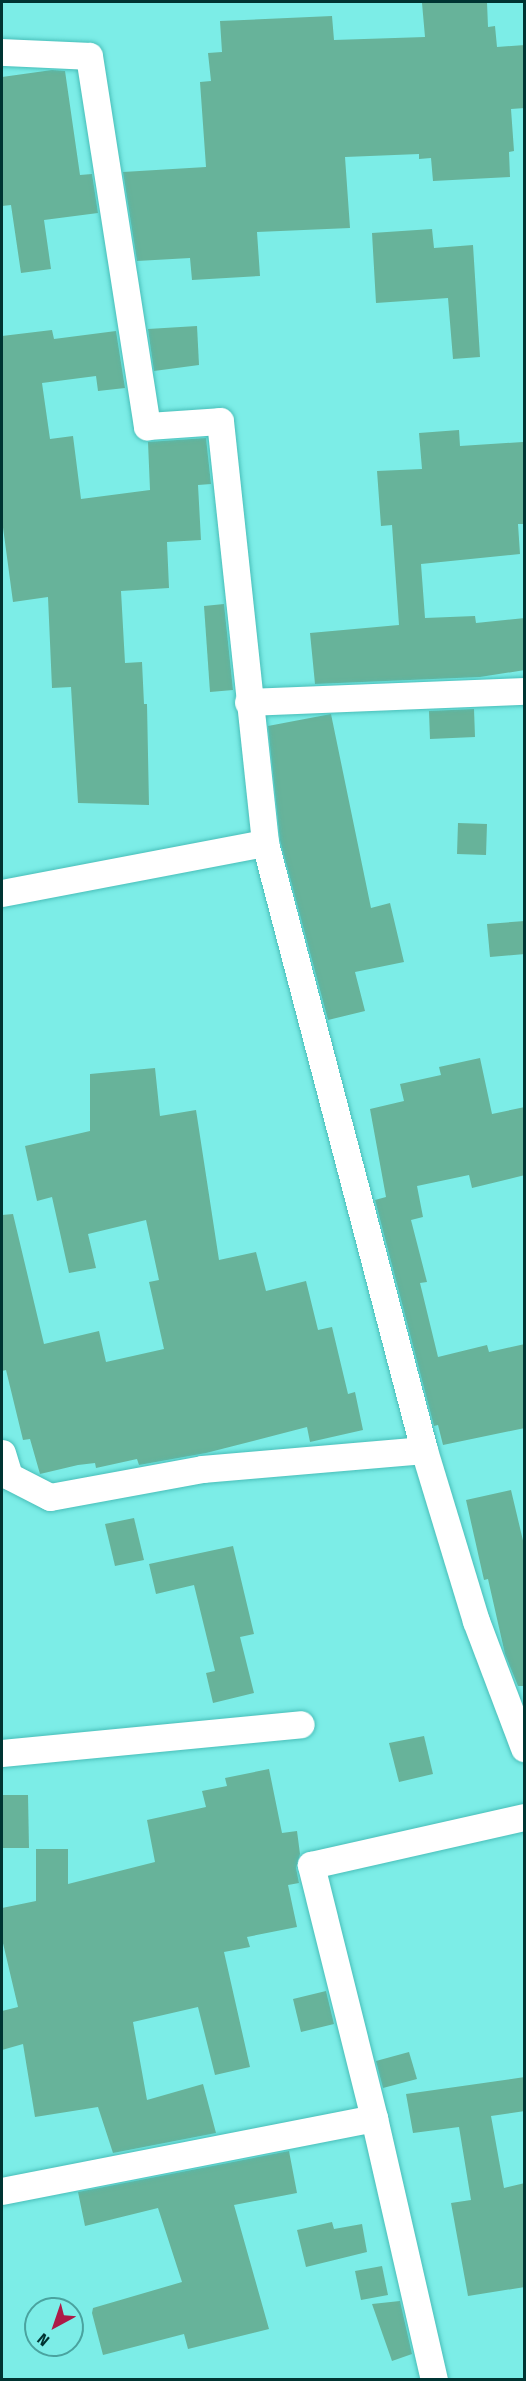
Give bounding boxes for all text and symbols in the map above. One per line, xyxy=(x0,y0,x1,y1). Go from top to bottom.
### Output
north arrow xyxy=(24,2297,84,2357)
text: N xyxy=(34,2329,53,2350)

